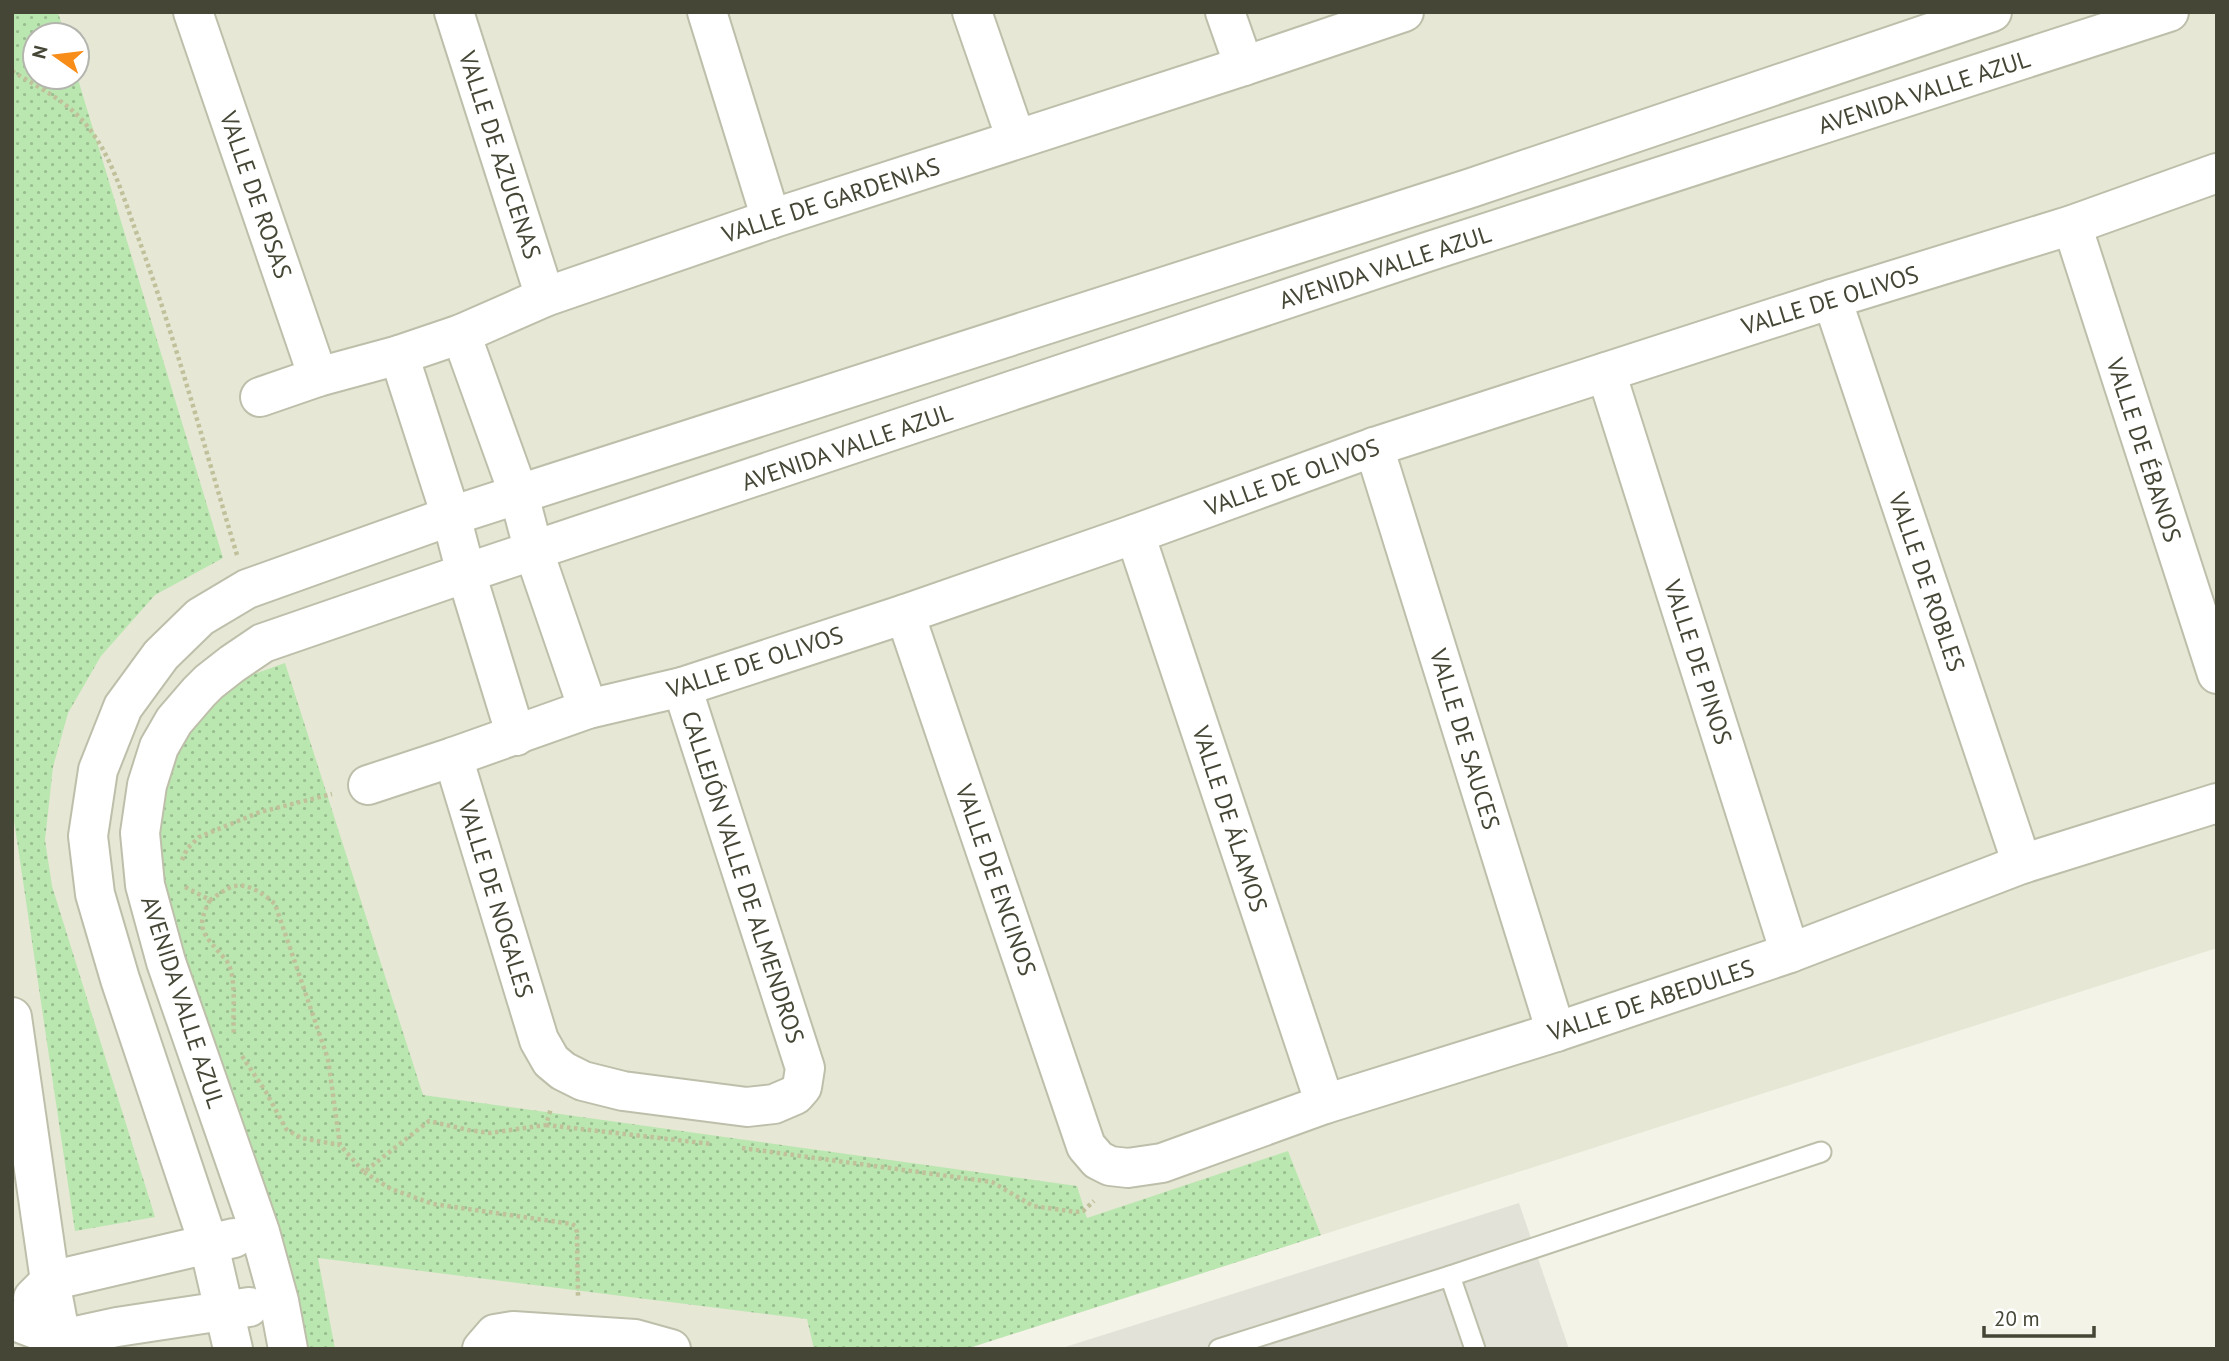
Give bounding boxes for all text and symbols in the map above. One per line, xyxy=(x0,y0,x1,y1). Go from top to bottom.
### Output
north arrow xyxy=(21,21,91,91)
text: N xyxy=(26,43,53,61)
street label: AVENIDA VALLE AZUL xyxy=(1814,43,2034,141)
street label: VALLE DE AZUCENAS xyxy=(451,46,548,263)
street label: VALLE DE ROSAS xyxy=(213,106,299,283)
street label: VALLE DE GARDENIAS xyxy=(717,150,944,250)
street label: AVENIDA VALLE AZUL xyxy=(1275,218,1495,316)
street label: VALLE DE OLIVOS xyxy=(1737,258,1922,342)
street label: VALLE DE ÉBANOS xyxy=(2099,353,2188,546)
street label: AVENIDA VALLE AZUL xyxy=(737,396,957,498)
street label: VALLE DE OLIVOS xyxy=(1199,431,1384,523)
street label: VALLE DE ROBLES xyxy=(1882,487,1972,676)
street label: VALLE DE PINOS xyxy=(1656,575,1739,748)
street label: VALLE DE OLIVOS xyxy=(662,619,847,705)
street label: VALLE DE SAUCES xyxy=(1422,644,1507,833)
street label: CALLEJÓN VALLE DE ALMENDROS xyxy=(675,707,811,1047)
street label: VALLE DE ÁLAMOS xyxy=(1185,721,1275,916)
street label: VALLE DE ENCINOS xyxy=(948,779,1043,980)
street label: VALLE DE NOGALES xyxy=(451,796,541,1002)
street label: AVENIDA VALLE AZUL xyxy=(134,892,232,1112)
street label: VALLE DE ABEDULES xyxy=(1543,952,1758,1048)
scale bar xyxy=(1984,1294,2094,1338)
text: 20 m xyxy=(1994,1305,2040,1332)

